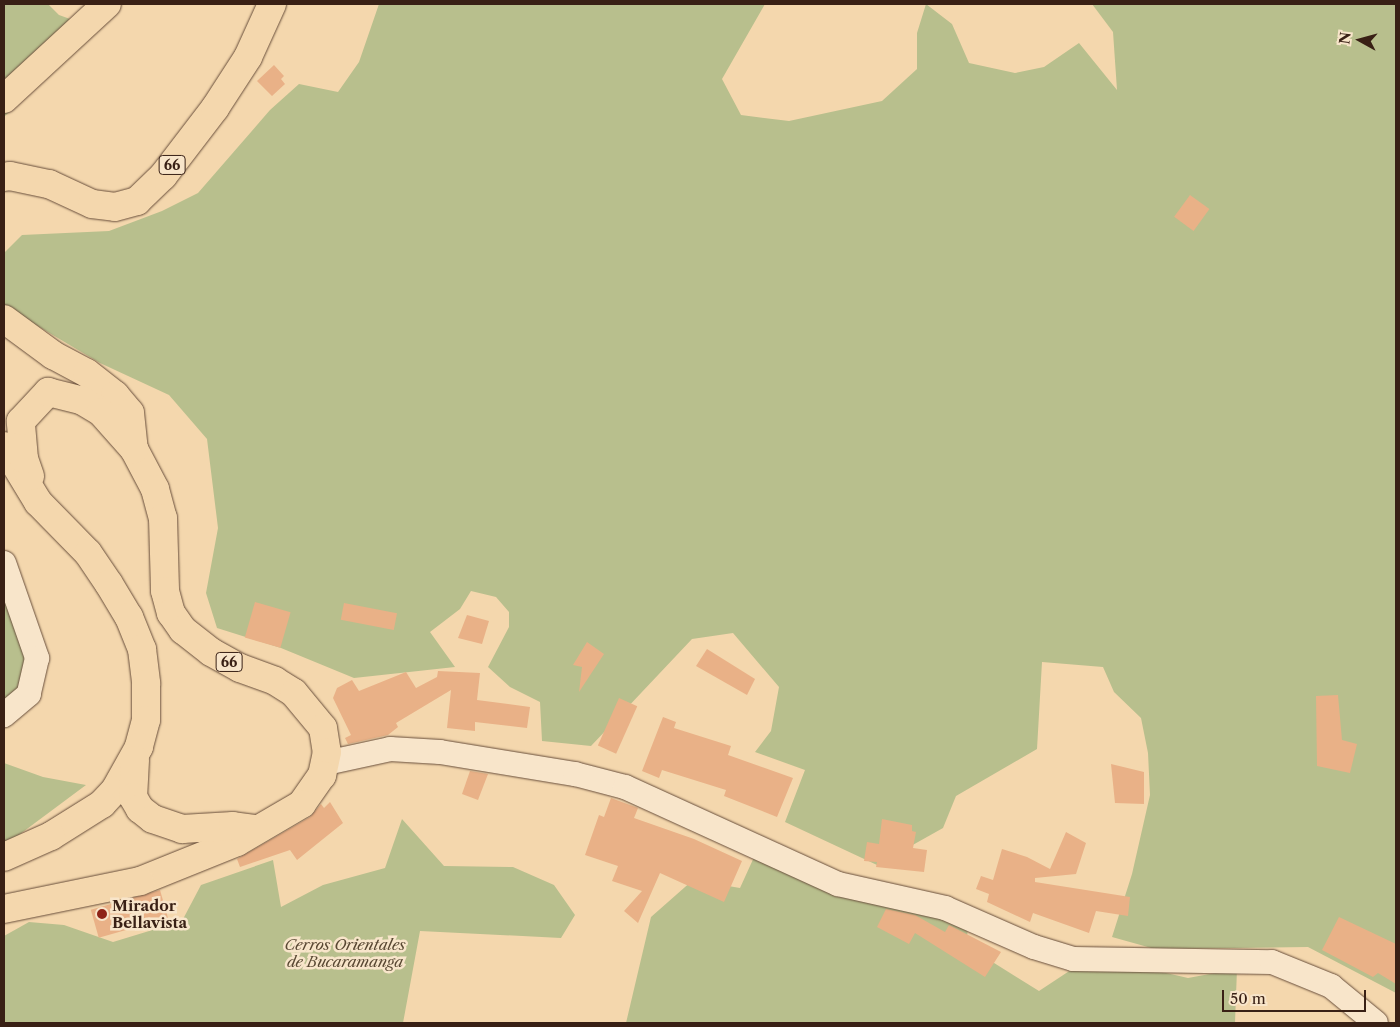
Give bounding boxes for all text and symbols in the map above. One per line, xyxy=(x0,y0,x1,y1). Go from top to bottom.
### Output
north arrow xyxy=(1335,15,1385,65)
text: N xyxy=(1335,31,1355,45)
road number: 66 xyxy=(158,154,186,176)
road number: 66 xyxy=(215,650,243,674)
place label: Mirador Bellavista xyxy=(112,896,187,931)
marker: Mirador Bellavista xyxy=(96,908,108,920)
park label: Cerros Orientales de Bucaramanga xyxy=(284,935,406,970)
scale bar xyxy=(1225,980,1369,1012)
text: 50 m xyxy=(1230,989,1266,1008)

